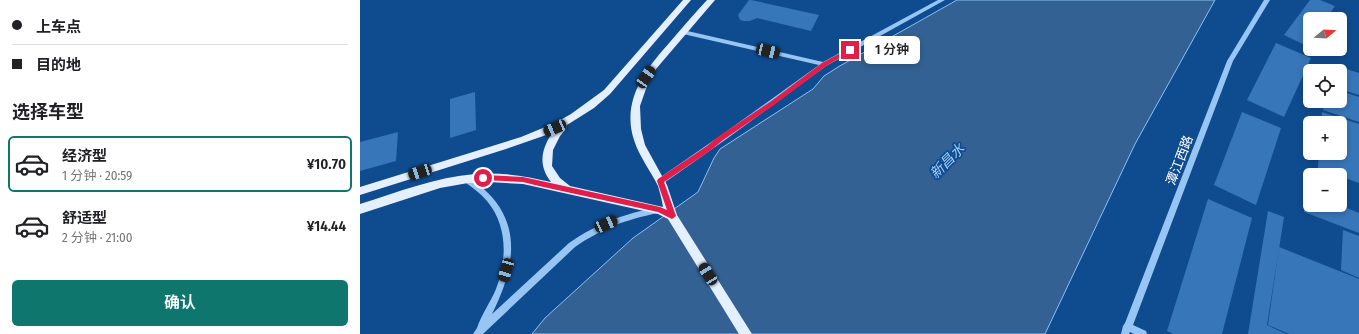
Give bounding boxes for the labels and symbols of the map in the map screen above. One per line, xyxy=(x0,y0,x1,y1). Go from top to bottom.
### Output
north arrow xyxy=(1303,12,1347,56)
callout: 1 分钟 xyxy=(864,36,920,64)
route end xyxy=(841,41,859,59)
car xyxy=(755,42,781,60)
car xyxy=(634,64,658,90)
car xyxy=(542,118,568,138)
street label: 潭江西路 xyxy=(1163,133,1196,187)
water label: 新昌水 xyxy=(926,140,969,182)
car xyxy=(407,163,433,181)
route start xyxy=(474,169,492,187)
car xyxy=(593,214,619,234)
car xyxy=(497,257,515,283)
car xyxy=(697,261,719,287)

